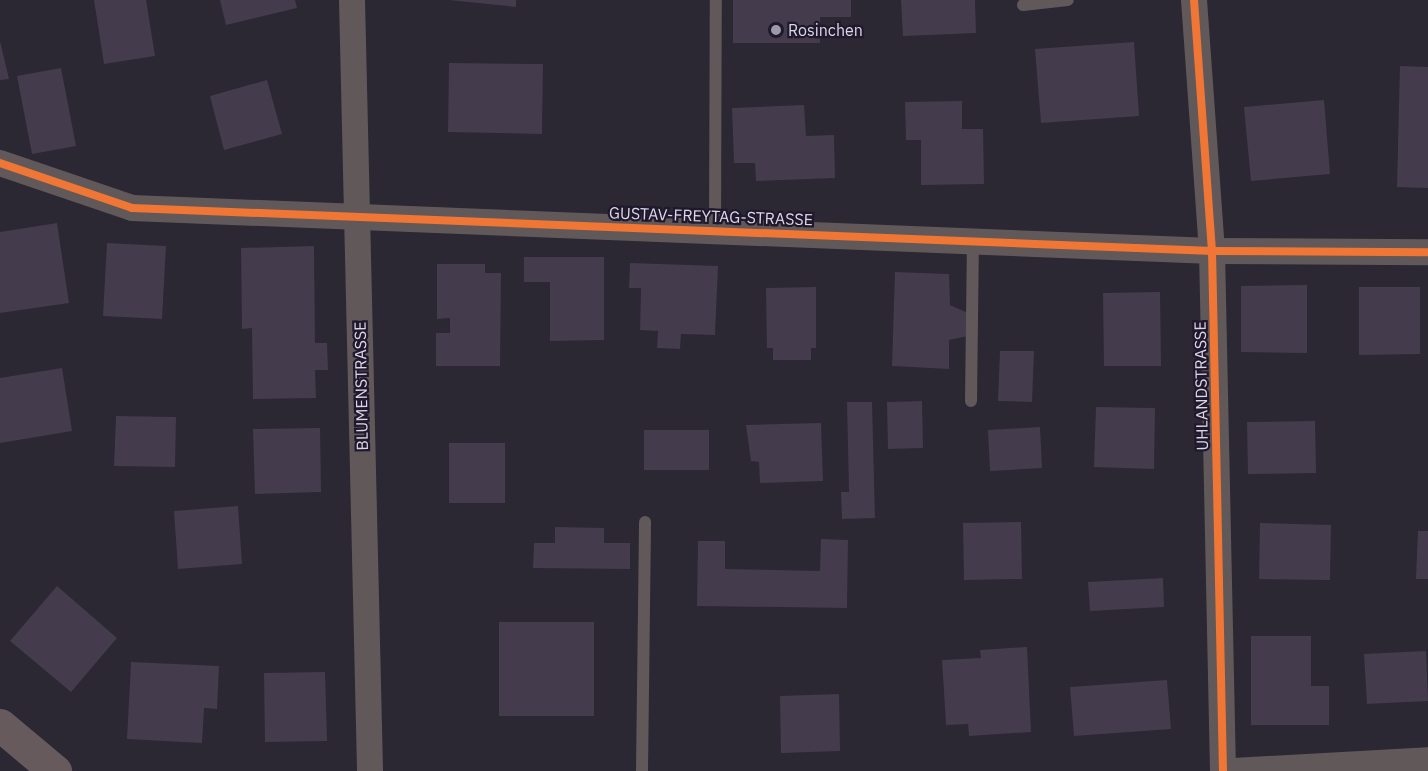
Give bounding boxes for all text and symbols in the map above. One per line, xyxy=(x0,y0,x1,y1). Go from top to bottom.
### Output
place label: Rosinchen xyxy=(788,20,863,40)
marker: Rosinchen xyxy=(769,23,783,37)
street label: GUSTAV-FREYTAG-STRASSE xyxy=(609,203,813,229)
street label: BLUMENSTRASSE xyxy=(350,321,372,451)
street label: UHLANDSTRASSE xyxy=(1190,321,1212,451)

